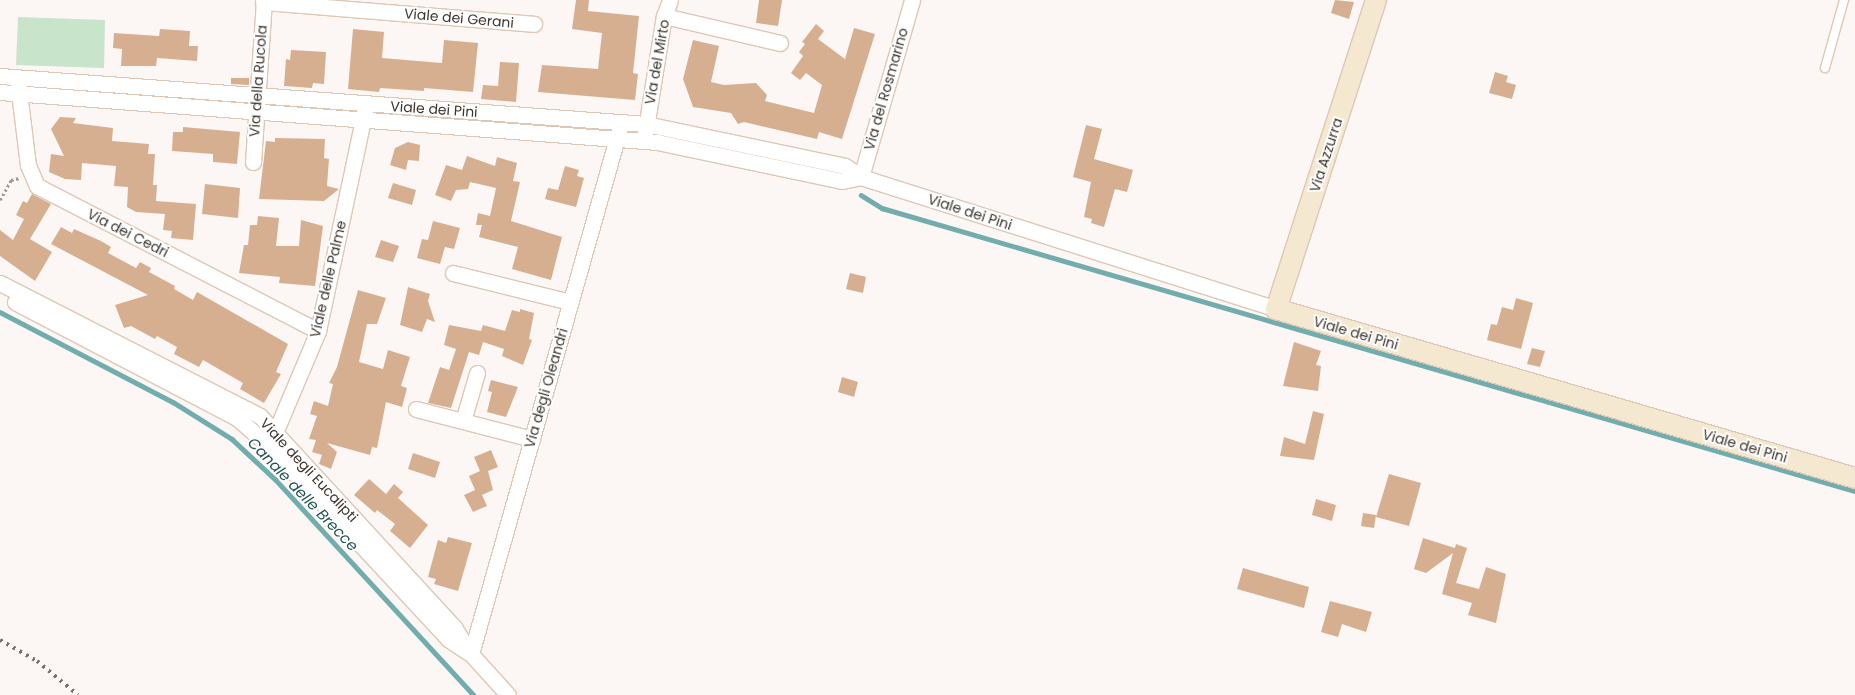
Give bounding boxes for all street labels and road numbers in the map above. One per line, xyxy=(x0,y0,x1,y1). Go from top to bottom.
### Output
street label: Viale dei Gerani xyxy=(403,5,515,31)
street label: Via del Mirto xyxy=(641,18,673,106)
street label: Via della Rucola xyxy=(246,24,270,138)
street label: Via del Rosmarino xyxy=(860,26,912,152)
street label: Viale dei Pini xyxy=(390,98,478,120)
street label: Via Azzurra xyxy=(1306,116,1346,194)
street label: Viale dei Pini xyxy=(926,190,1014,234)
street label: Via dei Cedri xyxy=(85,205,171,261)
street label: Viale delle Palme xyxy=(306,219,350,339)
street label: Viale dei Pini xyxy=(1312,313,1400,353)
street label: Via degli Oleandri xyxy=(521,326,571,450)
street label: Viale degli Eucalipti xyxy=(257,415,361,525)
street label: Viale dei Pini xyxy=(1701,426,1789,466)

